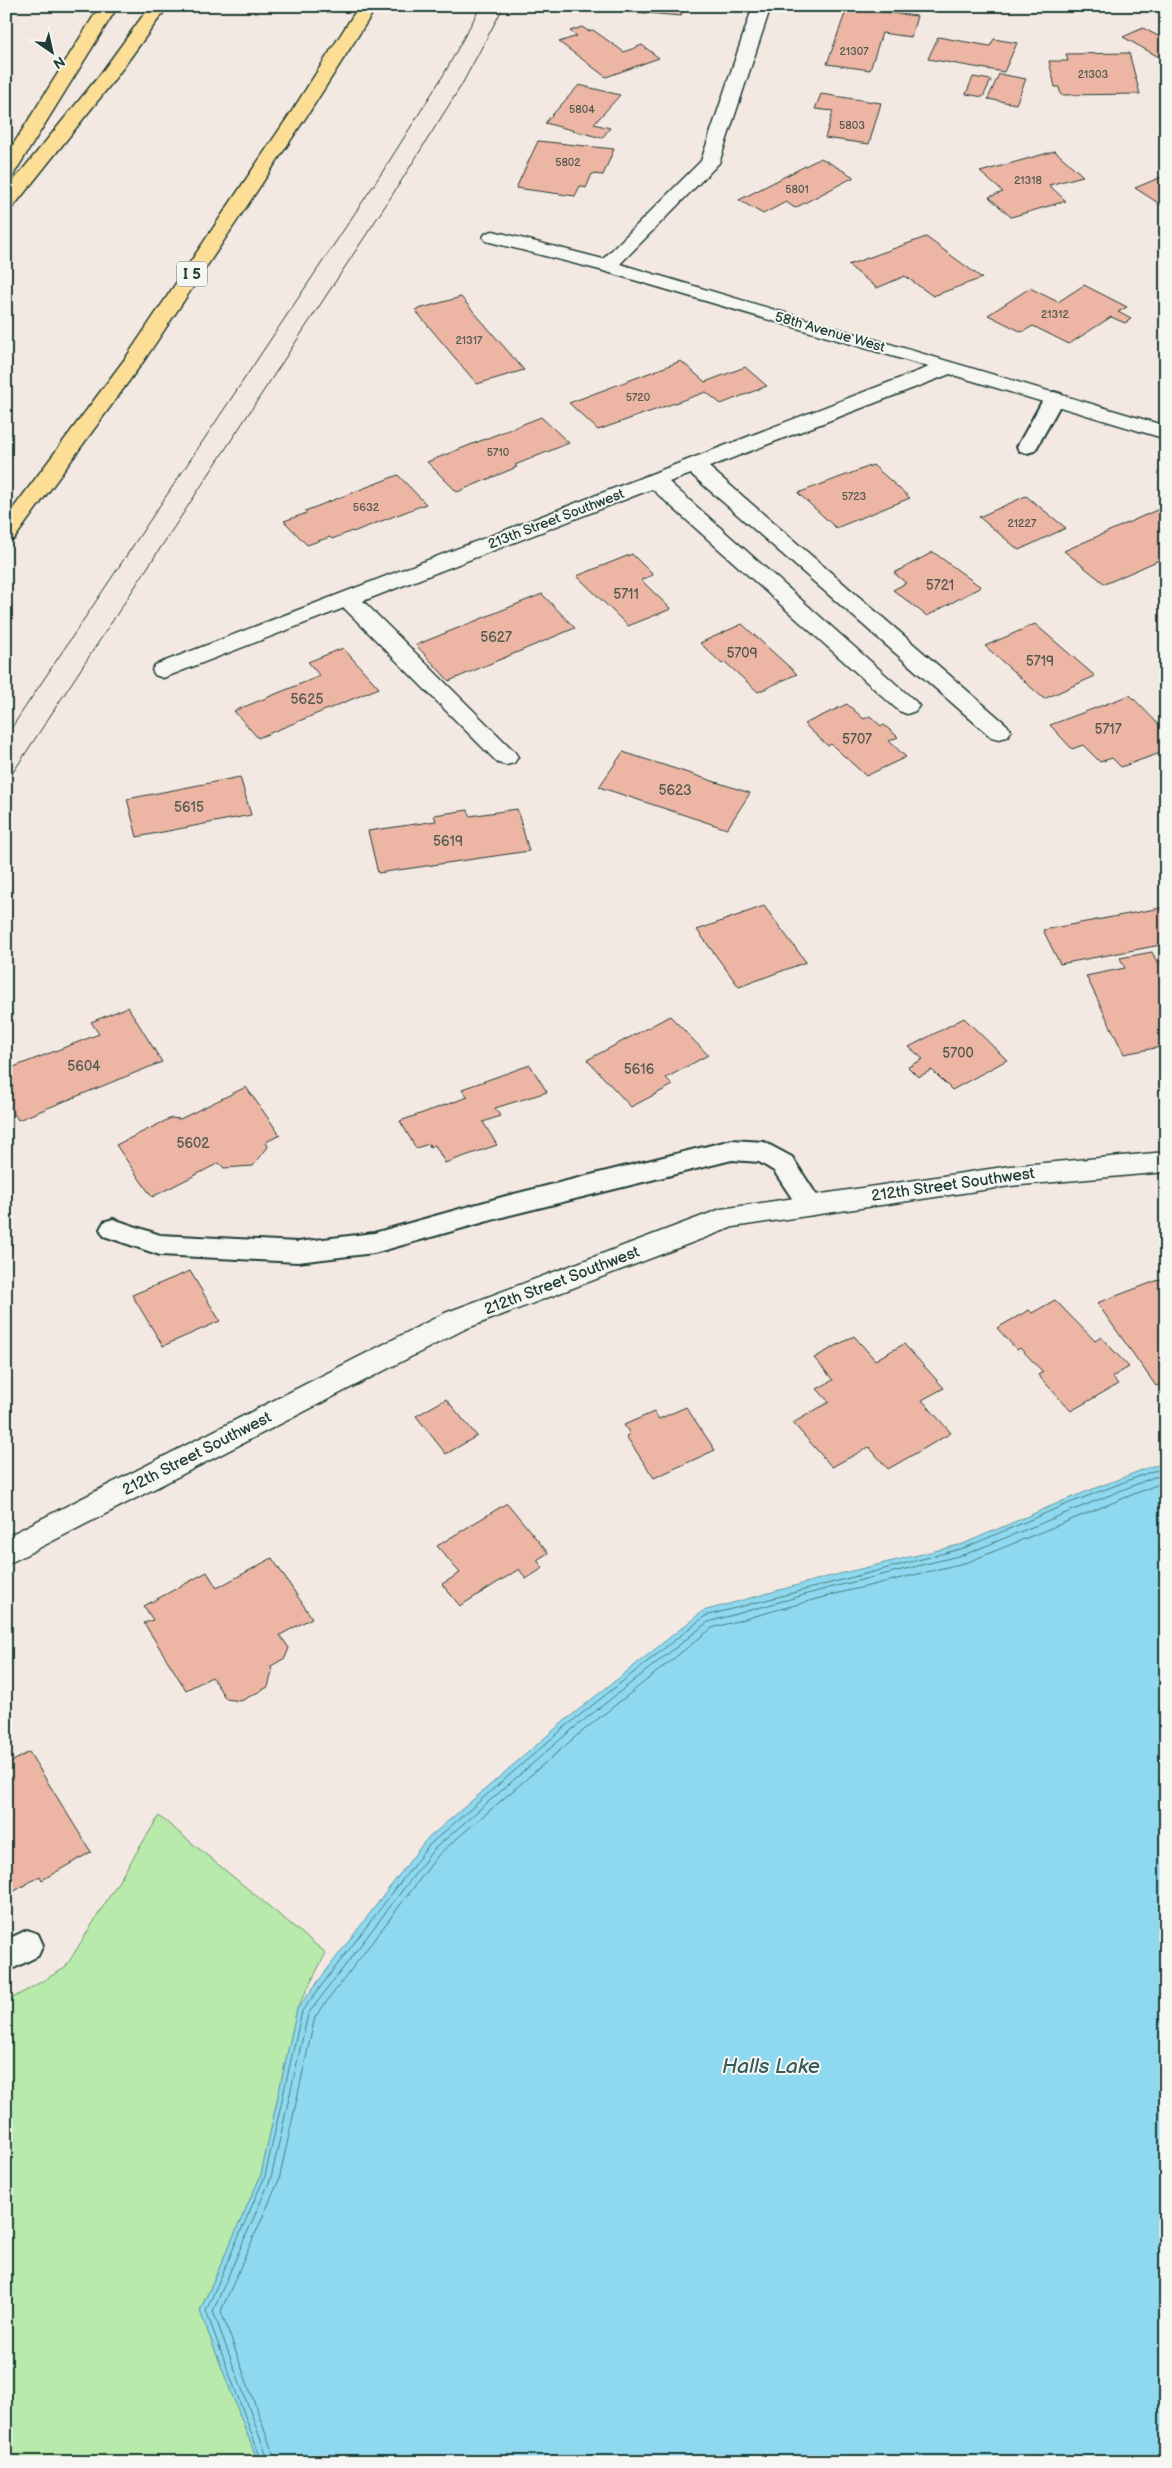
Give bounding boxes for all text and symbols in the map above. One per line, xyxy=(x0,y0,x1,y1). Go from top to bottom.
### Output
north arrow xyxy=(28,28,78,78)
house number: 21307 xyxy=(839,45,869,58)
text: N xyxy=(50,52,68,72)
house number: 21303 xyxy=(1078,68,1109,81)
house number: 5804 xyxy=(569,103,595,116)
house number: 5803 xyxy=(839,119,865,132)
house number: 5802 xyxy=(555,156,581,169)
house number: 21318 xyxy=(1014,174,1042,187)
house number: 5801 xyxy=(785,183,809,196)
road number: I 5 xyxy=(177,262,207,286)
street label: 58th Avenue West xyxy=(773,308,888,356)
house number: 21312 xyxy=(1041,308,1070,321)
house number: 21317 xyxy=(455,334,483,347)
house number: 5720 xyxy=(626,391,651,404)
house number: 5710 xyxy=(487,446,510,459)
street label: 213th Street Southwest xyxy=(486,485,627,553)
house number: 5723 xyxy=(842,490,867,503)
house number: 5632 xyxy=(353,501,380,514)
house number: 21227 xyxy=(1008,517,1037,530)
house number: 5721 xyxy=(926,577,954,594)
house number: 5711 xyxy=(613,586,639,603)
house number: 5627 xyxy=(480,629,512,646)
house number: 5709 xyxy=(726,645,758,662)
house number: 5719 xyxy=(1026,653,1054,670)
house number: 5625 xyxy=(291,691,323,708)
house number: 5717 xyxy=(1094,721,1122,738)
house number: 5707 xyxy=(842,731,872,748)
house number: 5623 xyxy=(658,782,692,799)
house number: 5615 xyxy=(174,799,204,816)
house number: 5619 xyxy=(433,833,463,850)
house number: 5700 xyxy=(942,1045,974,1062)
house number: 5604 xyxy=(67,1058,101,1075)
house number: 5616 xyxy=(624,1061,655,1078)
house number: 5602 xyxy=(176,1135,210,1152)
street label: 212th Street Southwest xyxy=(870,1164,1036,1206)
street label: 212th Street Southwest xyxy=(482,1243,642,1319)
street label: 212th Street Southwest xyxy=(119,1408,275,1500)
water label: Halls Lake xyxy=(722,2054,820,2079)

